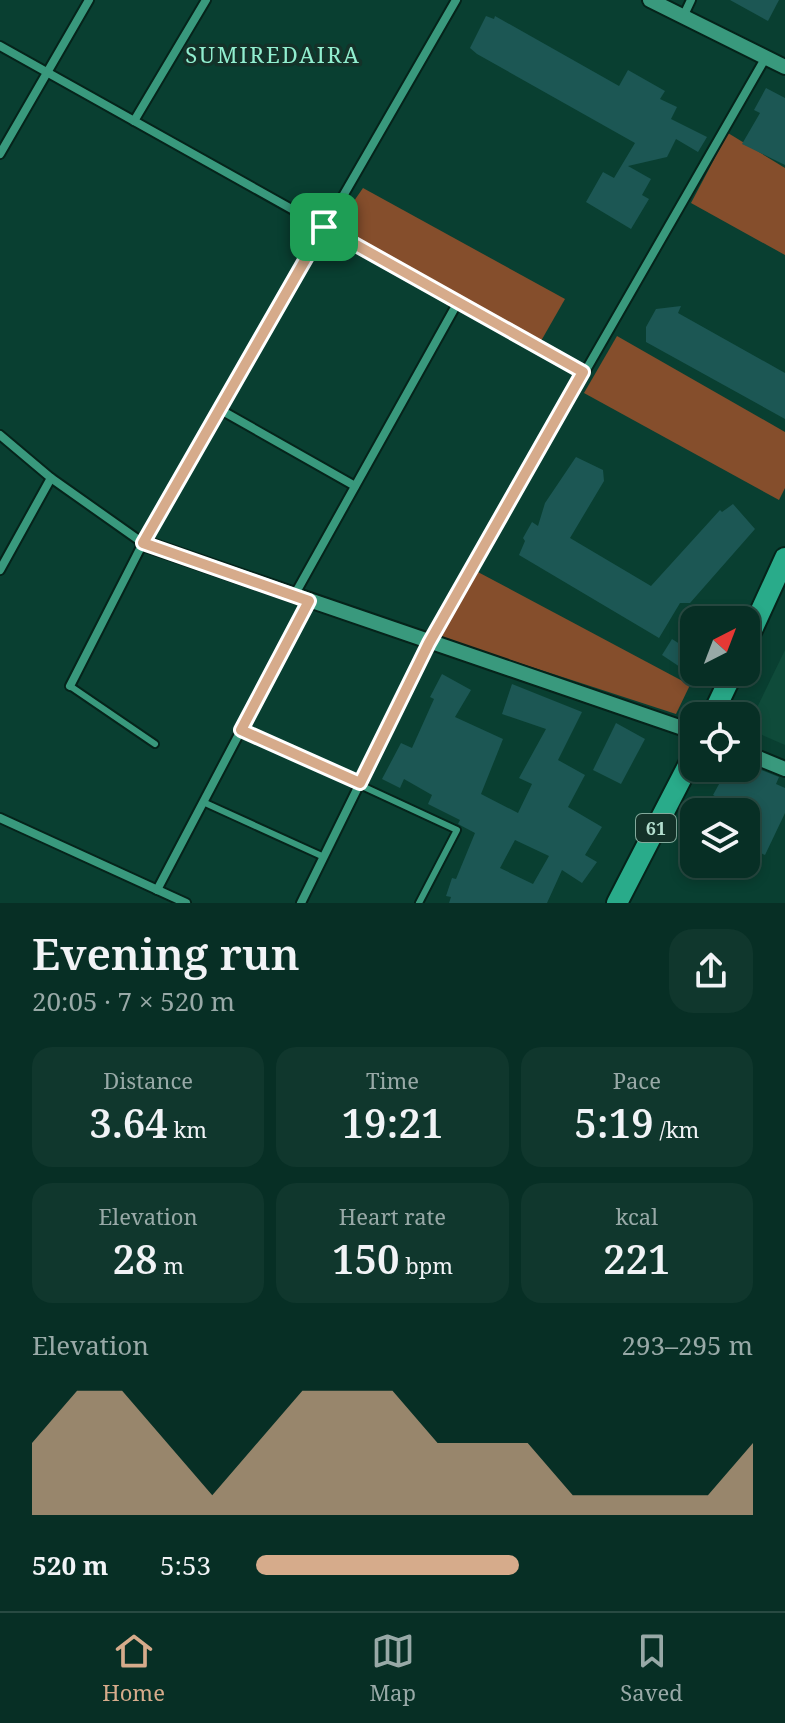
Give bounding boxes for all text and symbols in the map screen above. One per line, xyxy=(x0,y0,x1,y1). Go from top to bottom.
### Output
district label: SUMIREDAIRA xyxy=(185,39,361,69)
pin xyxy=(290,193,358,261)
icon: arrive xyxy=(302,205,346,249)
north arrow xyxy=(680,606,760,686)
map controls xyxy=(680,606,760,878)
button: locate xyxy=(680,702,760,782)
button: layers xyxy=(680,798,760,878)
road number: 61 xyxy=(636,814,676,842)
text: Evening run xyxy=(32,923,300,983)
button: share xyxy=(669,929,753,1013)
text: 20:05 · 7 × 520 m xyxy=(32,983,235,1019)
text: Distance xyxy=(103,1065,193,1095)
text: Time xyxy=(366,1065,419,1095)
text: Pace xyxy=(613,1065,661,1095)
text: 3.64 xyxy=(89,1095,168,1150)
text: 19:21 xyxy=(342,1095,443,1150)
text: 5:19 xyxy=(574,1095,654,1150)
text: km xyxy=(168,1114,207,1144)
text: /km xyxy=(654,1114,699,1144)
text: Elevation xyxy=(99,1201,198,1231)
text: Heart rate xyxy=(339,1201,446,1231)
text: kcal xyxy=(616,1201,658,1231)
text: 28 xyxy=(112,1231,157,1286)
text: 150 xyxy=(332,1231,400,1286)
text: 221 xyxy=(603,1231,671,1286)
text: m xyxy=(157,1250,184,1280)
text: bpm xyxy=(400,1250,453,1280)
text: Elevation xyxy=(32,1327,149,1363)
text: 293–295 m xyxy=(621,1327,753,1363)
text: 520 m xyxy=(32,1547,108,1583)
text: 5:53 xyxy=(160,1547,211,1583)
tab: Home xyxy=(102,1629,165,1707)
tab: Map xyxy=(369,1629,416,1707)
tab: Saved xyxy=(620,1629,683,1707)

